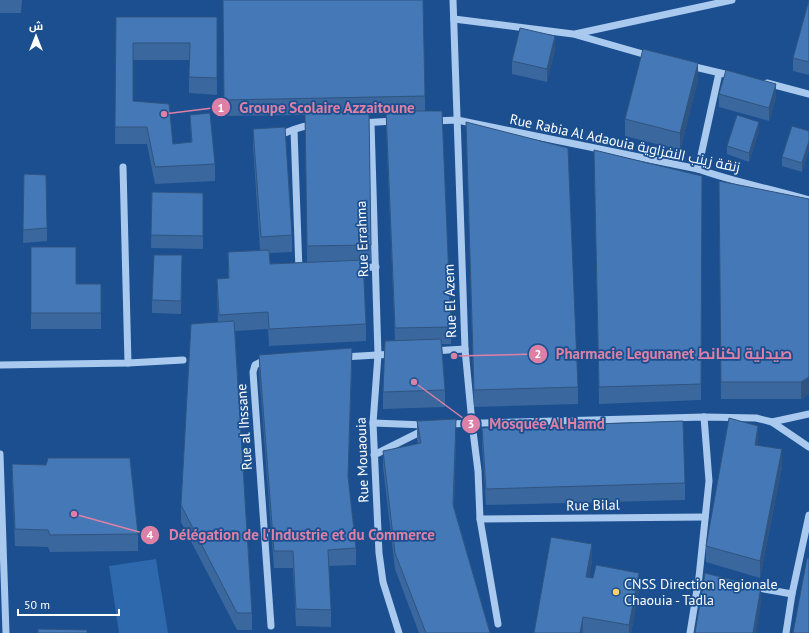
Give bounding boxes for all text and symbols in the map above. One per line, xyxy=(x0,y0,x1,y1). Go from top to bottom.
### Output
north arrow xyxy=(16,16,56,56)
text: ش xyxy=(29,19,43,33)
callout: Groupe Scolaire Azzaitoune xyxy=(211,94,423,121)
text: Groupe Scolaire Azzaitoune xyxy=(239,98,415,117)
text: 1 xyxy=(218,100,224,115)
street label: Rue Rabia Al Adaouia زنقة زينب النفزاوية xyxy=(508,110,742,176)
street label: Rue Errahma xyxy=(352,200,372,278)
street label: Rue El Azem xyxy=(440,264,460,338)
callout: Pharmacie Legunanet صيدلية لكنانط xyxy=(528,341,800,368)
text: Pharmacie Legunanet صيدلية لكنانط xyxy=(556,344,792,363)
text: 2 xyxy=(535,346,541,361)
street label: Rue al Ihssane xyxy=(232,383,256,471)
callout: Mosquée Al Hamd xyxy=(461,410,613,437)
text: Mosquée Al Hamd xyxy=(489,414,605,433)
text: 3 xyxy=(468,416,474,431)
street label: Rue Mouaouia xyxy=(352,417,372,503)
street label: Rue Bilal xyxy=(566,496,620,514)
callout: Délégation de l'Industrie et du Commerce xyxy=(140,521,443,548)
text: Délégation de l'Industrie et du Commerce xyxy=(169,525,435,544)
text: 4 xyxy=(147,527,154,542)
place label: CNSS Direction Regionale Chaouia - Tadla xyxy=(624,575,778,609)
marker: CNSS Direction Regionale Chaouia - Tadla xyxy=(611,587,621,597)
scale bar xyxy=(18,591,119,617)
text: 50 m xyxy=(24,597,50,612)

